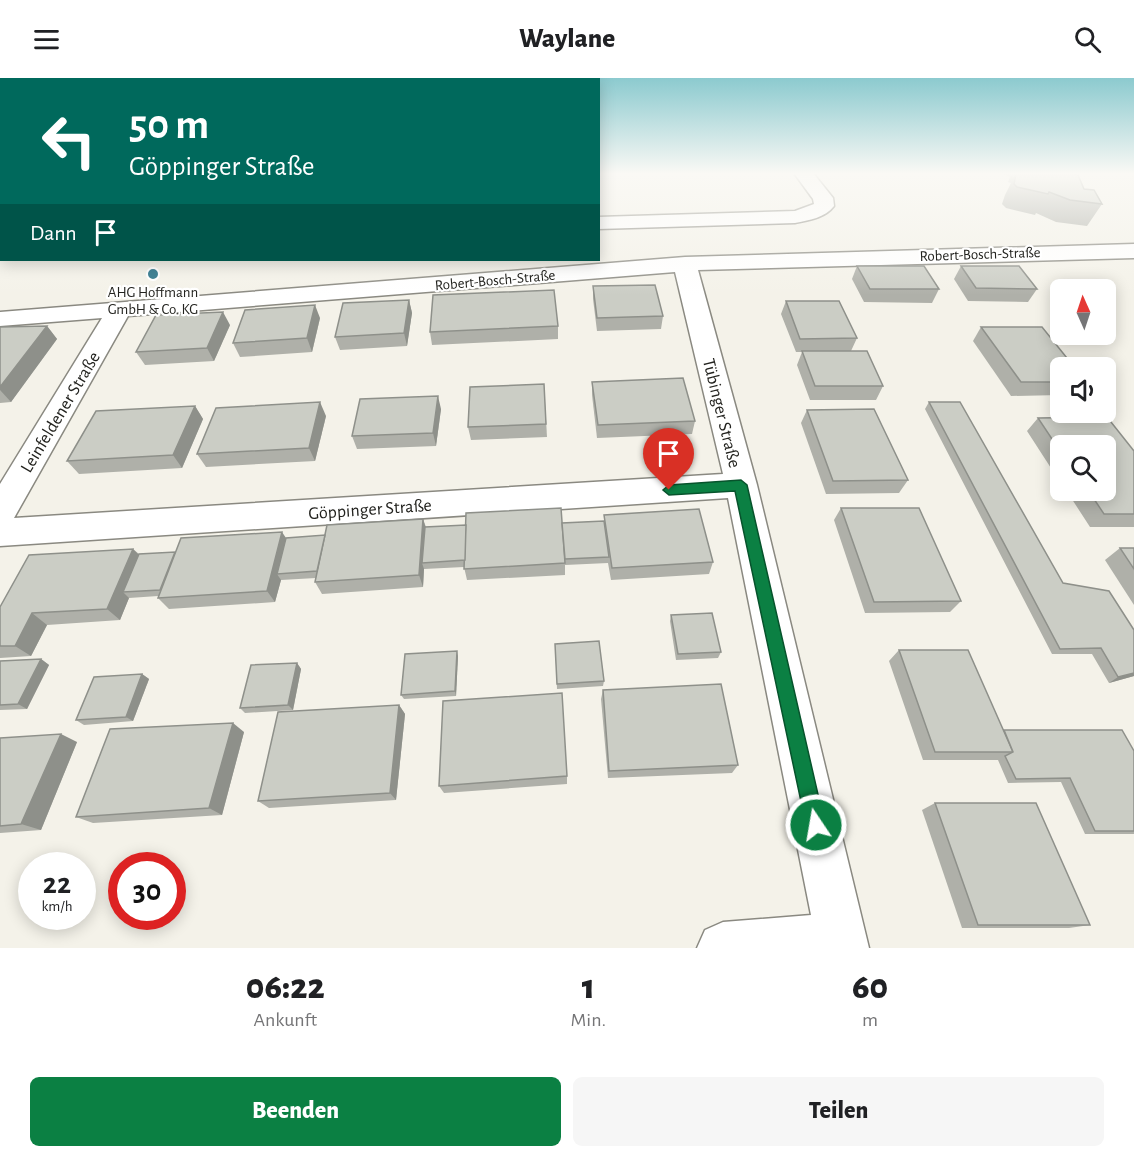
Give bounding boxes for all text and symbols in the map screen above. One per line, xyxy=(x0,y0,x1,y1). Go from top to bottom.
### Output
icon: menu xyxy=(30,23,63,56)
icon: search xyxy=(1071,23,1104,56)
text: Waylane xyxy=(519,25,615,52)
icon: left xyxy=(30,102,108,180)
text: 50 m xyxy=(129,104,209,146)
text: Göppinger Straße xyxy=(129,153,314,180)
icon: arrive xyxy=(89,216,122,249)
text: Dann xyxy=(30,222,77,244)
street label: Robert-Bosch-Straße xyxy=(919,245,1041,264)
marker: AHG Hoffmann GmbH & Co. KG xyxy=(146,267,160,281)
street label: Robert-Bosch-Straße xyxy=(434,268,556,293)
north arrow xyxy=(1050,279,1116,345)
map controls xyxy=(1050,279,1116,501)
place label: AHG Hoffmann GmbH & Co. KG xyxy=(108,285,198,317)
street label: Leinfeldener Straße xyxy=(18,349,104,476)
street label: Tübinger Straße xyxy=(699,357,743,470)
button: sound xyxy=(1050,357,1116,423)
pin xyxy=(643,428,694,490)
button: search xyxy=(1050,435,1116,501)
icon: arrive xyxy=(652,437,685,470)
street label: Göppinger Straße xyxy=(308,497,432,523)
position arrow xyxy=(784,793,848,857)
speed limit sign: 30 xyxy=(108,852,186,930)
text: 22 xyxy=(43,869,71,899)
text: km/h xyxy=(42,899,72,914)
text: 06:22 xyxy=(246,969,325,1005)
text: 1 xyxy=(582,969,595,1005)
text: 60 xyxy=(852,969,888,1005)
text: Ankunft xyxy=(254,1010,317,1030)
text: Min. xyxy=(571,1010,606,1030)
text: m xyxy=(862,1010,878,1030)
button: Beenden xyxy=(30,1077,561,1146)
button: Teilen xyxy=(573,1077,1104,1146)

